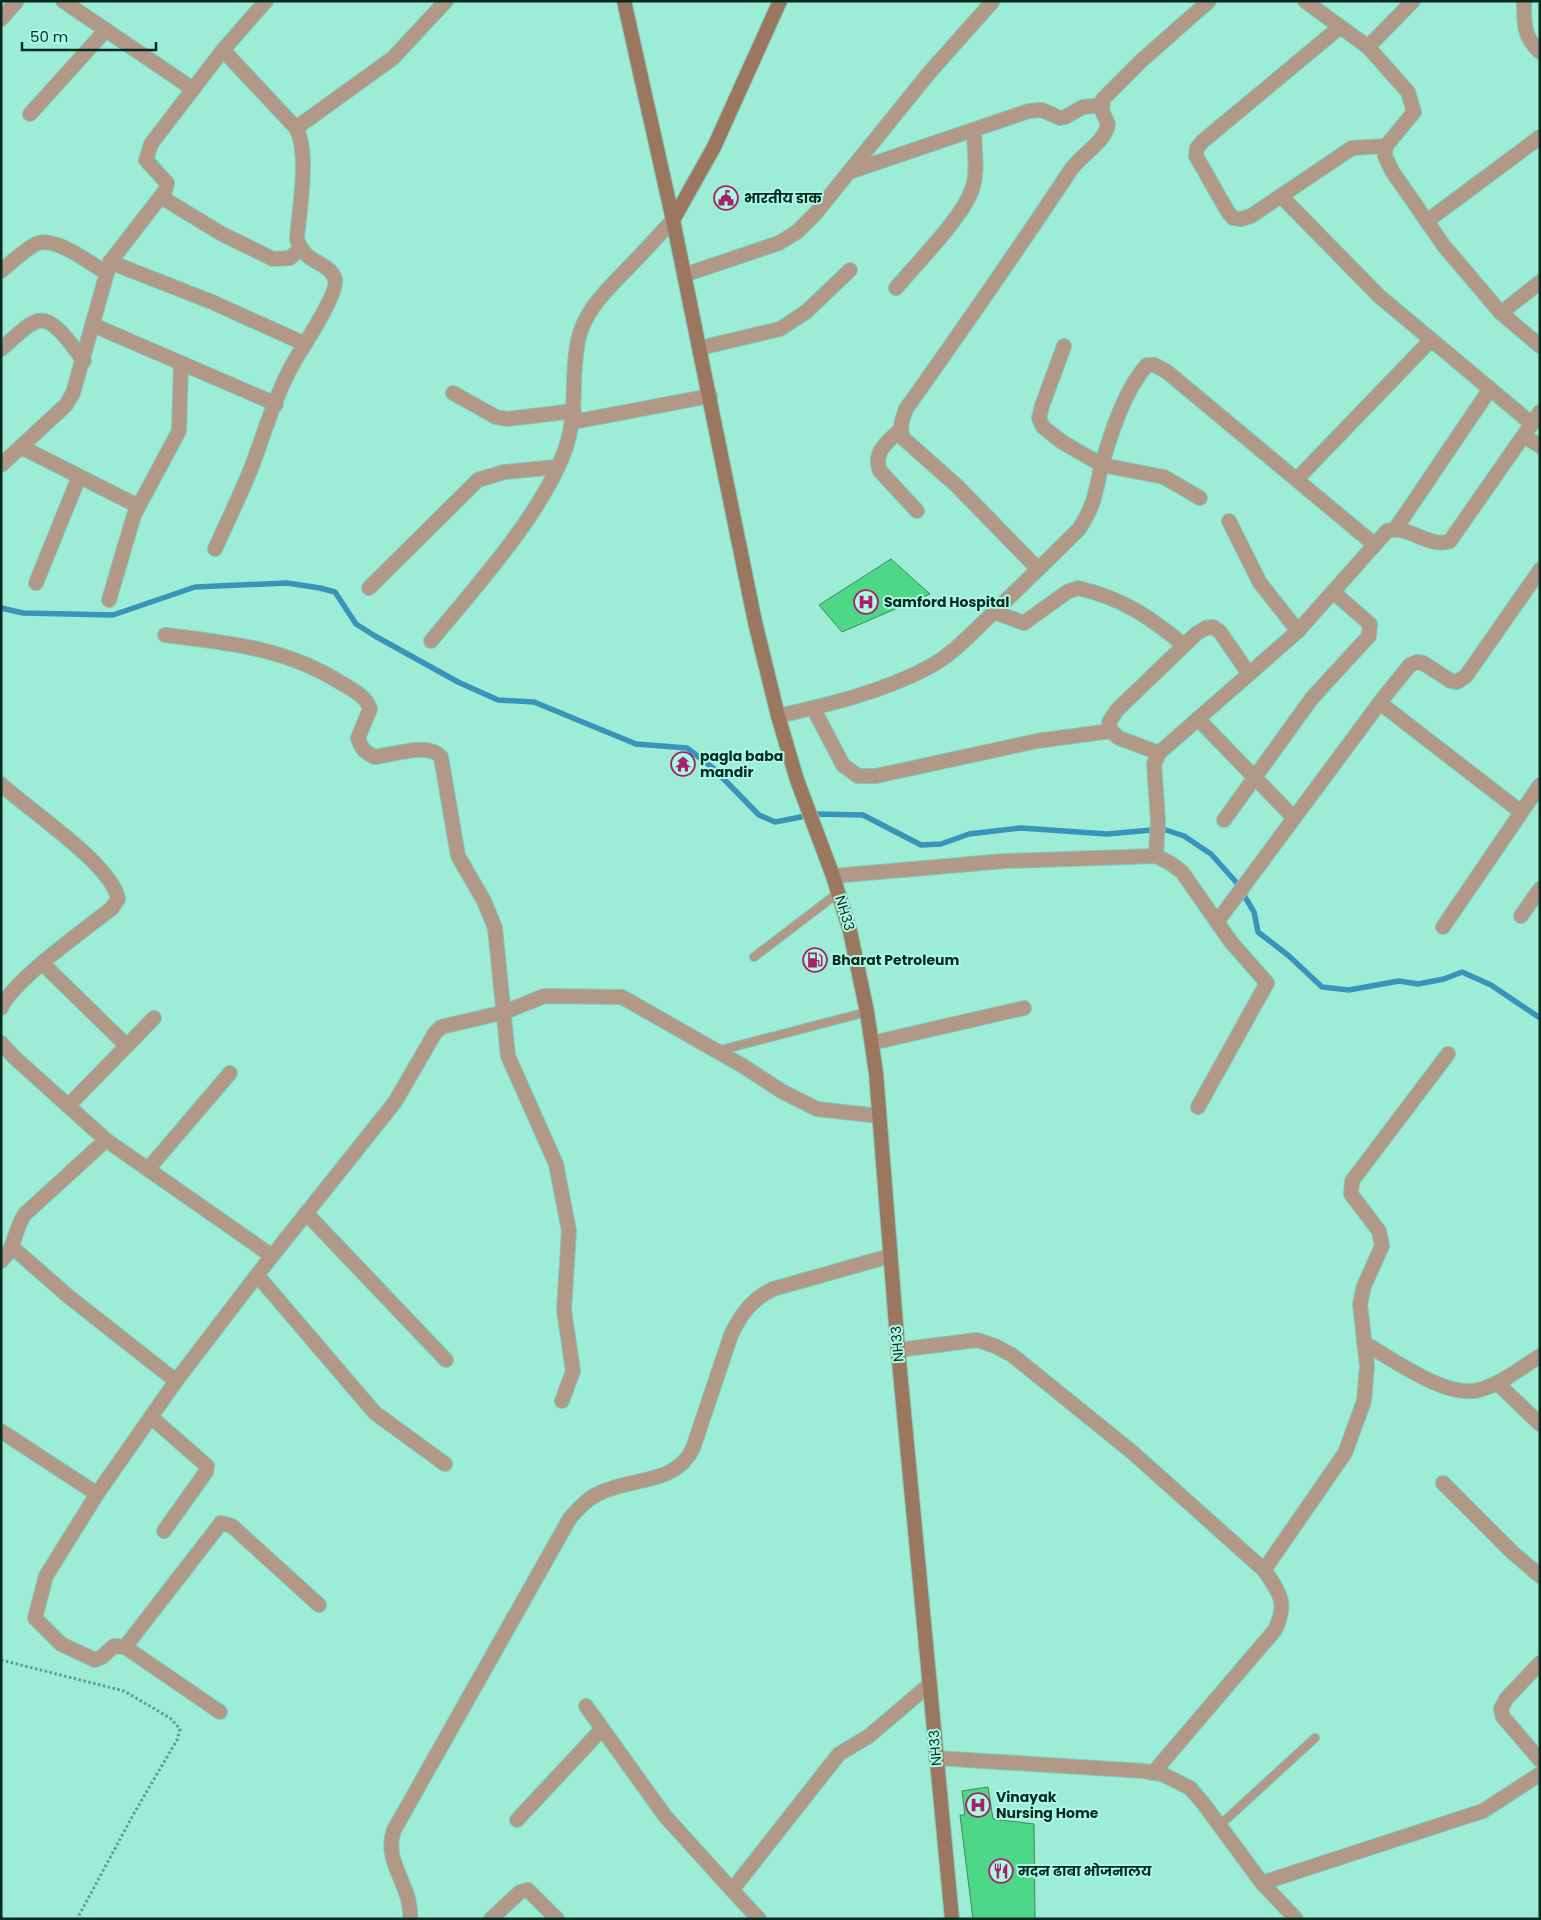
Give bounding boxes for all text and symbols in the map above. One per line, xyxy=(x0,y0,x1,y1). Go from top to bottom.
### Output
scale bar xyxy=(22,20,156,52)
text: 50 m xyxy=(30,26,68,47)
public building icon: भारतीय डाक xyxy=(713,185,739,211)
place label: भारतीय डाक xyxy=(744,188,822,208)
hospital icon: Samford Hospital xyxy=(853,589,879,615)
place label: Samford Hospital xyxy=(884,592,1009,612)
place label: pagla baba mandir xyxy=(700,746,783,782)
temple icon: pagla baba mandir xyxy=(670,751,696,777)
street label: NH33 xyxy=(830,893,860,933)
fuel station icon: Bharat Petroleum xyxy=(802,947,828,973)
place label: Bharat Petroleum xyxy=(832,950,959,970)
street label: NH33 xyxy=(885,1325,909,1363)
street label: NH33 xyxy=(923,1729,947,1767)
place label: Vinayak Nursing Home xyxy=(996,1787,1099,1823)
hospital icon: Vinayak Nursing Home xyxy=(965,1792,991,1818)
restaurant icon: मदन ढाबा भोजनालय xyxy=(988,1858,1014,1884)
place label: मदन ढाबा भोजनालय xyxy=(1017,1861,1152,1881)

